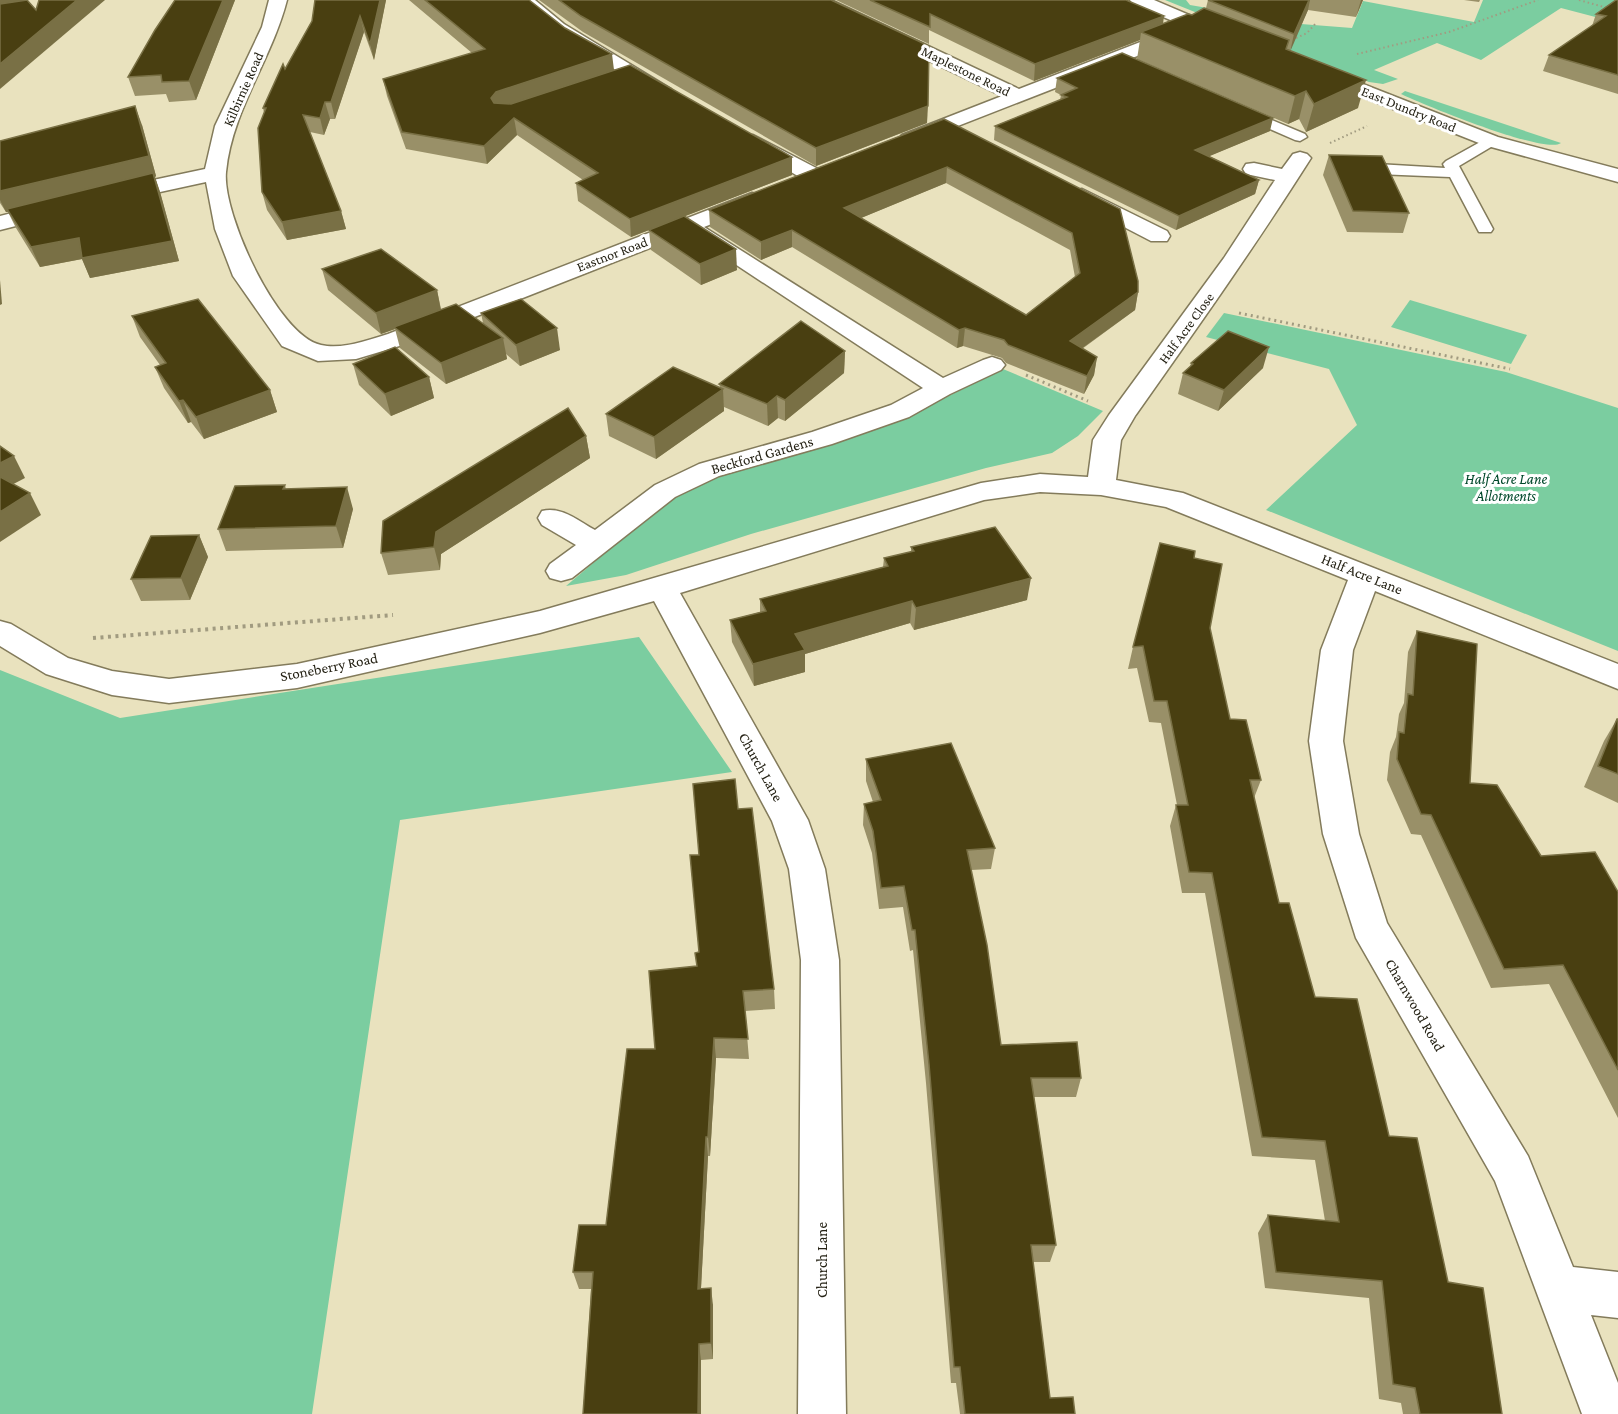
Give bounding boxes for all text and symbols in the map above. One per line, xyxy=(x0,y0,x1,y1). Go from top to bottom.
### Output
street label: Maplestone Road xyxy=(919,43,1014,100)
street label: Kilbirnie Road xyxy=(220,49,267,129)
street label: East Dundry Road xyxy=(1359,83,1459,136)
street label: Eastnor Road xyxy=(574,233,650,275)
street label: Half Acre Close xyxy=(1155,289,1217,367)
street label: Beckford Gardens xyxy=(709,433,815,477)
park label: Half Acre Lane Allotments xyxy=(1465,471,1547,504)
street label: Half Acre Lane xyxy=(1319,550,1405,598)
street label: Stoneberry Road xyxy=(279,650,379,685)
street label: Church Lane xyxy=(736,730,787,804)
street label: Charnwood Road xyxy=(1382,956,1448,1054)
street label: Church Lane xyxy=(814,1222,830,1298)

